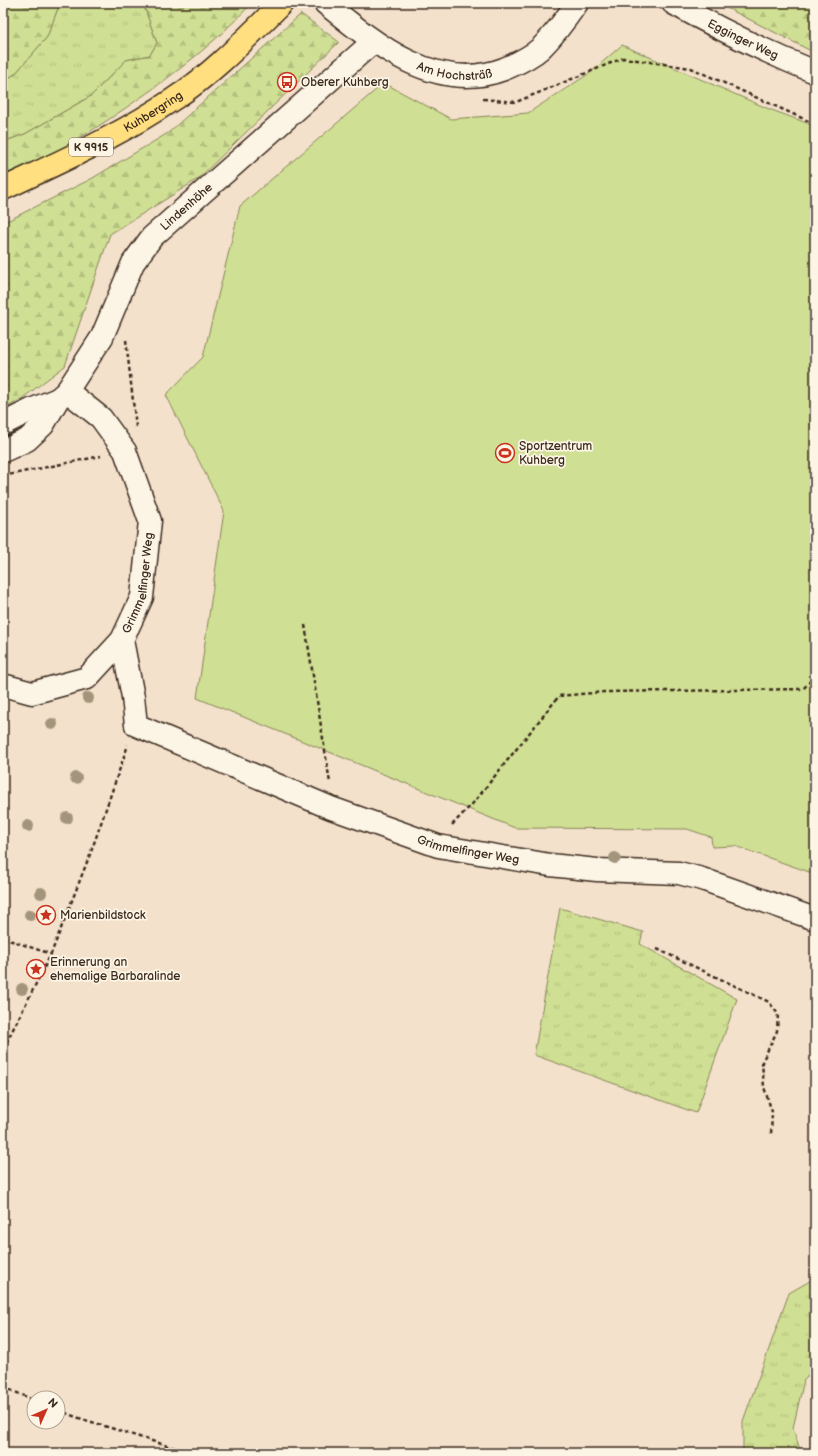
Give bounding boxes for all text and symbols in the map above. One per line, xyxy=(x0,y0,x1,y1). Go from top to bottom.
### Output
street label: Egginger Weg xyxy=(705,16,781,63)
street label: Am Hochsträß xyxy=(414,59,494,84)
bus stop icon: Oberer Kuhberg xyxy=(276,71,298,93)
place label: Oberer Kuhberg xyxy=(301,75,389,90)
street label: Kuhbergring xyxy=(121,88,186,136)
road number: K 9915 xyxy=(69,138,113,156)
street label: Lindenhöhe xyxy=(158,180,216,234)
place label: Sportzentrum Kuhberg xyxy=(519,439,592,468)
sports icon: Sportzentrum Kuhberg xyxy=(494,442,516,464)
street label: Grimmelfinger Weg xyxy=(119,532,157,636)
street label: Grimmelfinger Weg xyxy=(415,832,520,868)
place icon: Marienbildstock xyxy=(35,904,57,926)
place label: Marienbildstock xyxy=(60,908,146,923)
place label: Erinnerung an ehemalige Barbaralinde xyxy=(50,955,180,984)
place icon: Erinnerung an ehemalige Barbaralinde xyxy=(25,958,47,980)
north arrow xyxy=(26,1390,66,1430)
text: N xyxy=(45,1396,60,1411)

